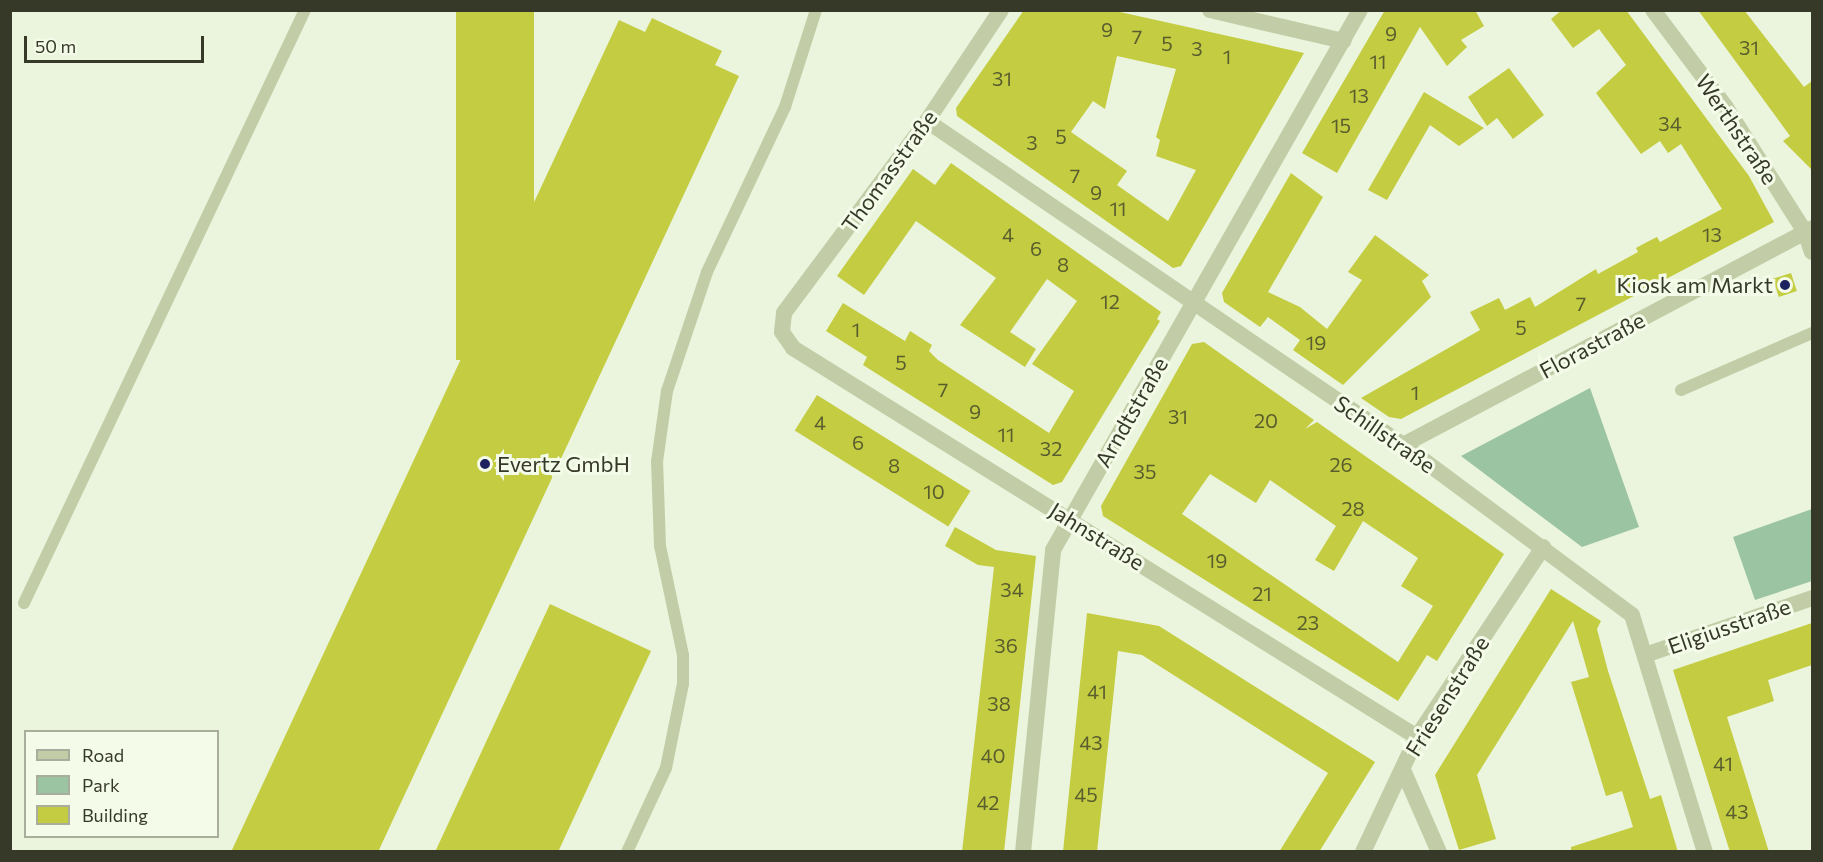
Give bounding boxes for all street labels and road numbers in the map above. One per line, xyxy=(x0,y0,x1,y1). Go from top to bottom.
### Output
street label: Werthstraße xyxy=(1691,69,1783,189)
street label: Thomasstraße xyxy=(836,105,942,237)
street label: Florastraße xyxy=(1535,306,1649,384)
street label: Arndtstraße xyxy=(1089,352,1173,472)
street label: Schillstraße xyxy=(1329,390,1441,478)
street label: Jahnstraße xyxy=(1045,496,1149,576)
street label: Eligiusstraße xyxy=(1664,593,1794,659)
street label: Friesenstraße xyxy=(1400,631,1494,761)

